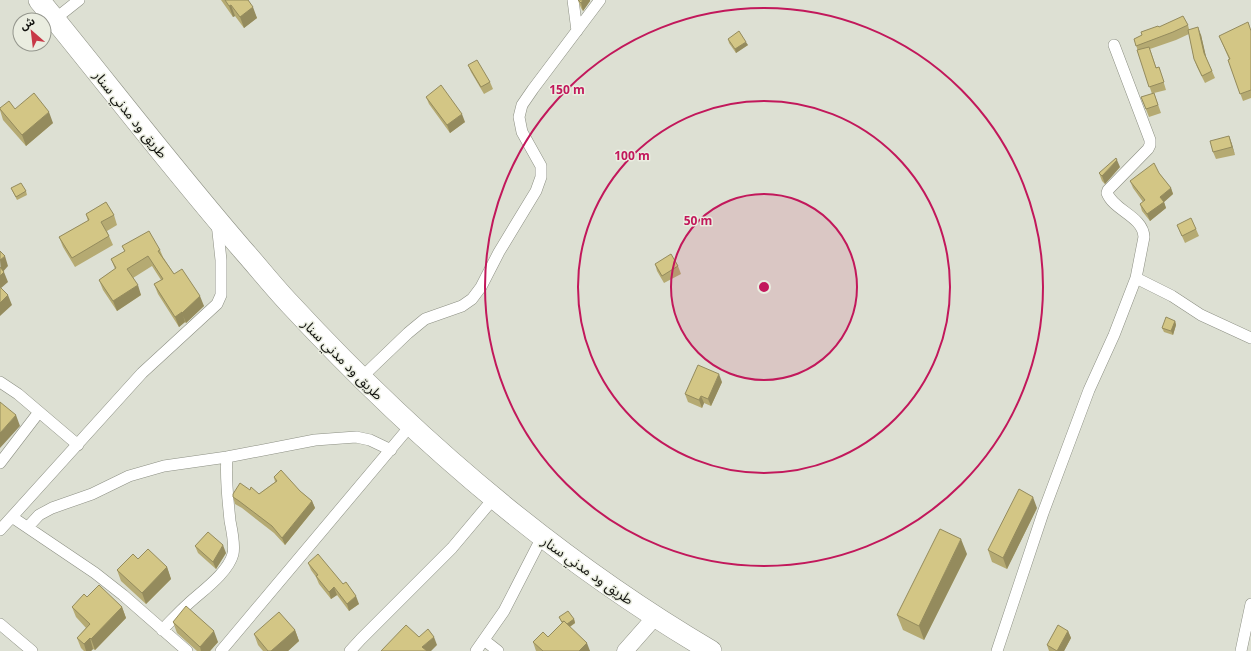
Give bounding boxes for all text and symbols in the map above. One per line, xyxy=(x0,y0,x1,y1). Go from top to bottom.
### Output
north arrow xyxy=(12,12,52,52)
text: ش xyxy=(17,13,37,33)
street label: طريق ود مدني سنار xyxy=(87,65,172,163)
text: 150 m xyxy=(549,81,585,98)
text: 100 m xyxy=(614,147,650,164)
text: 50 m xyxy=(684,212,712,229)
centre of rings xyxy=(757,280,771,294)
street label: طريق ود مدني سنار xyxy=(296,313,388,405)
street label: طريق ود مدني سنار xyxy=(536,531,638,611)

